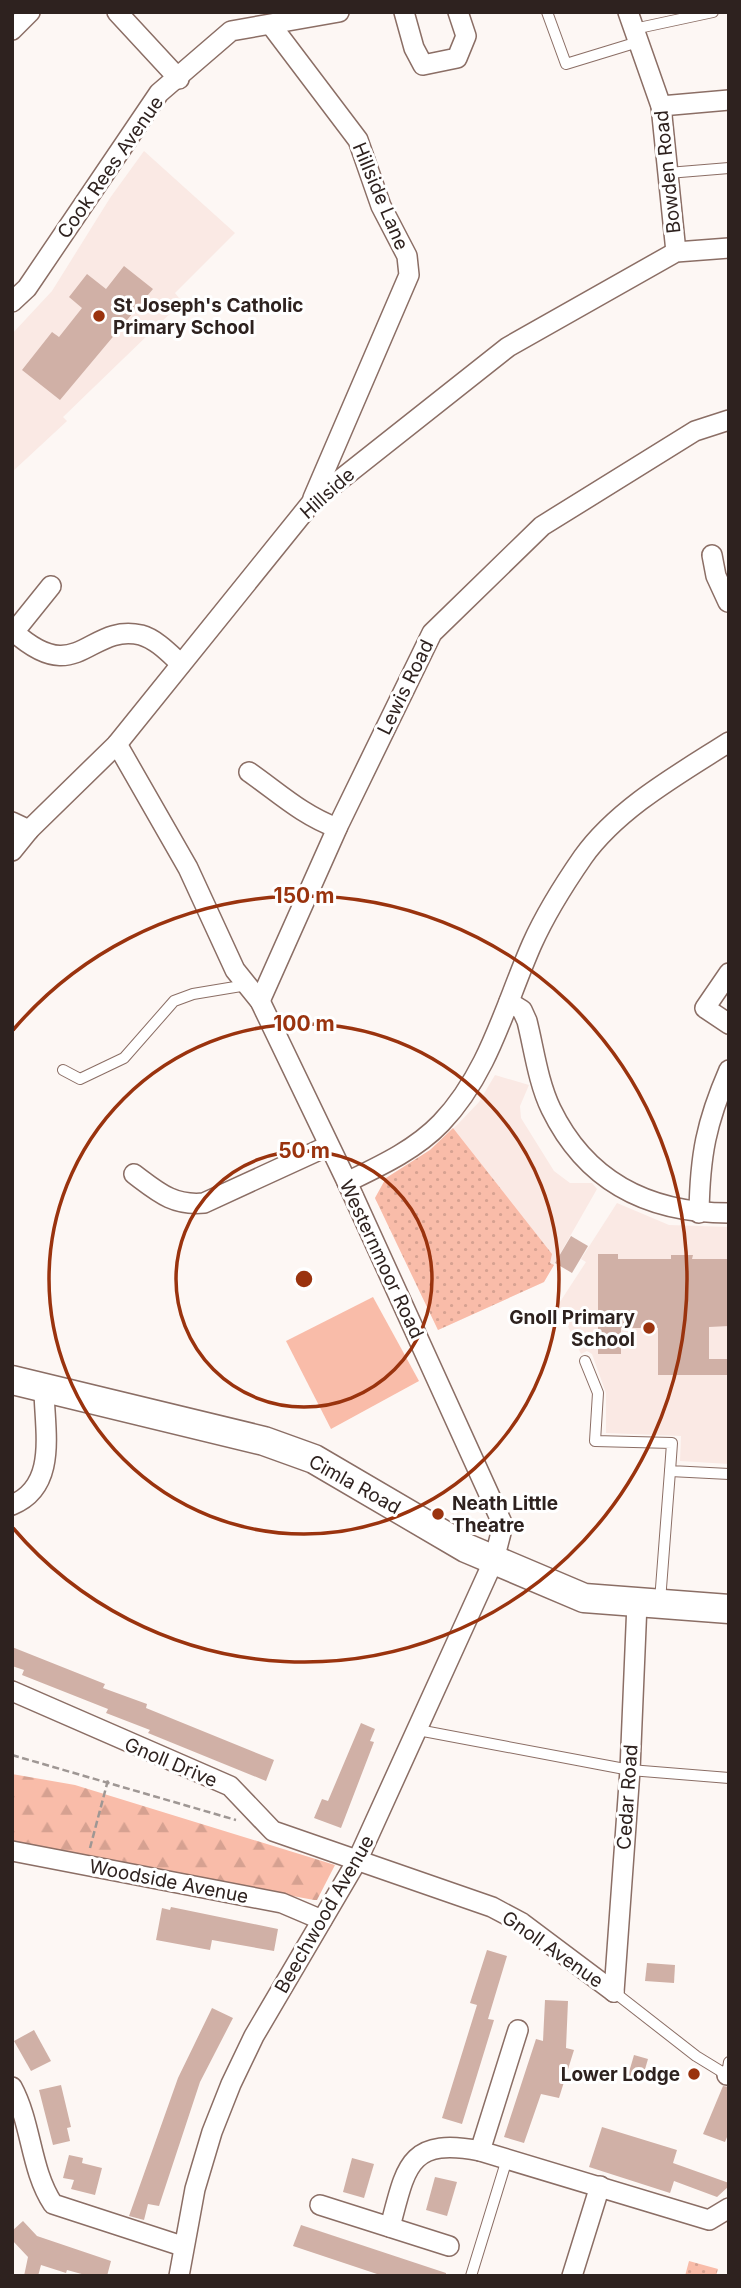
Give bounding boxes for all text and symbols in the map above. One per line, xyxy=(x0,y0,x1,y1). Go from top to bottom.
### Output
street label: Cook Rees Avenue xyxy=(53,92,168,243)
street label: Bowden Road xyxy=(650,109,685,235)
street label: Hillside Lane xyxy=(348,139,413,253)
place label: St Joseph's Catholic Primary School xyxy=(113,294,304,339)
marker: St Joseph's Catholic Primary School xyxy=(91,308,107,324)
street label: Hillside xyxy=(295,463,359,524)
street label: Lewis Road xyxy=(373,636,438,738)
text: 150 m xyxy=(274,883,334,908)
text: 100 m xyxy=(273,1011,335,1036)
text: 50 m xyxy=(278,1138,330,1163)
street label: Westernmoor Road xyxy=(335,1176,428,1342)
centre of rings xyxy=(292,1267,316,1291)
place label: Gnoll Primary School xyxy=(509,1306,636,1351)
marker: Gnoll Primary School xyxy=(641,1320,657,1336)
street label: Cimla Road xyxy=(305,1450,405,1519)
place label: Neath Little Theatre xyxy=(452,1492,558,1537)
marker: Neath Little Theatre xyxy=(430,1506,446,1522)
street label: Gnoll Drive xyxy=(121,1733,221,1792)
street label: Cedar Road xyxy=(612,1744,643,1851)
street label: Beechwood Avenue xyxy=(270,1831,379,1997)
street label: Woodside Avenue xyxy=(87,1855,250,1908)
street label: Gnoll Avenue xyxy=(498,1906,608,1993)
place label: Lower Lodge xyxy=(561,2063,680,2086)
marker: Lower Lodge xyxy=(686,2066,702,2082)

